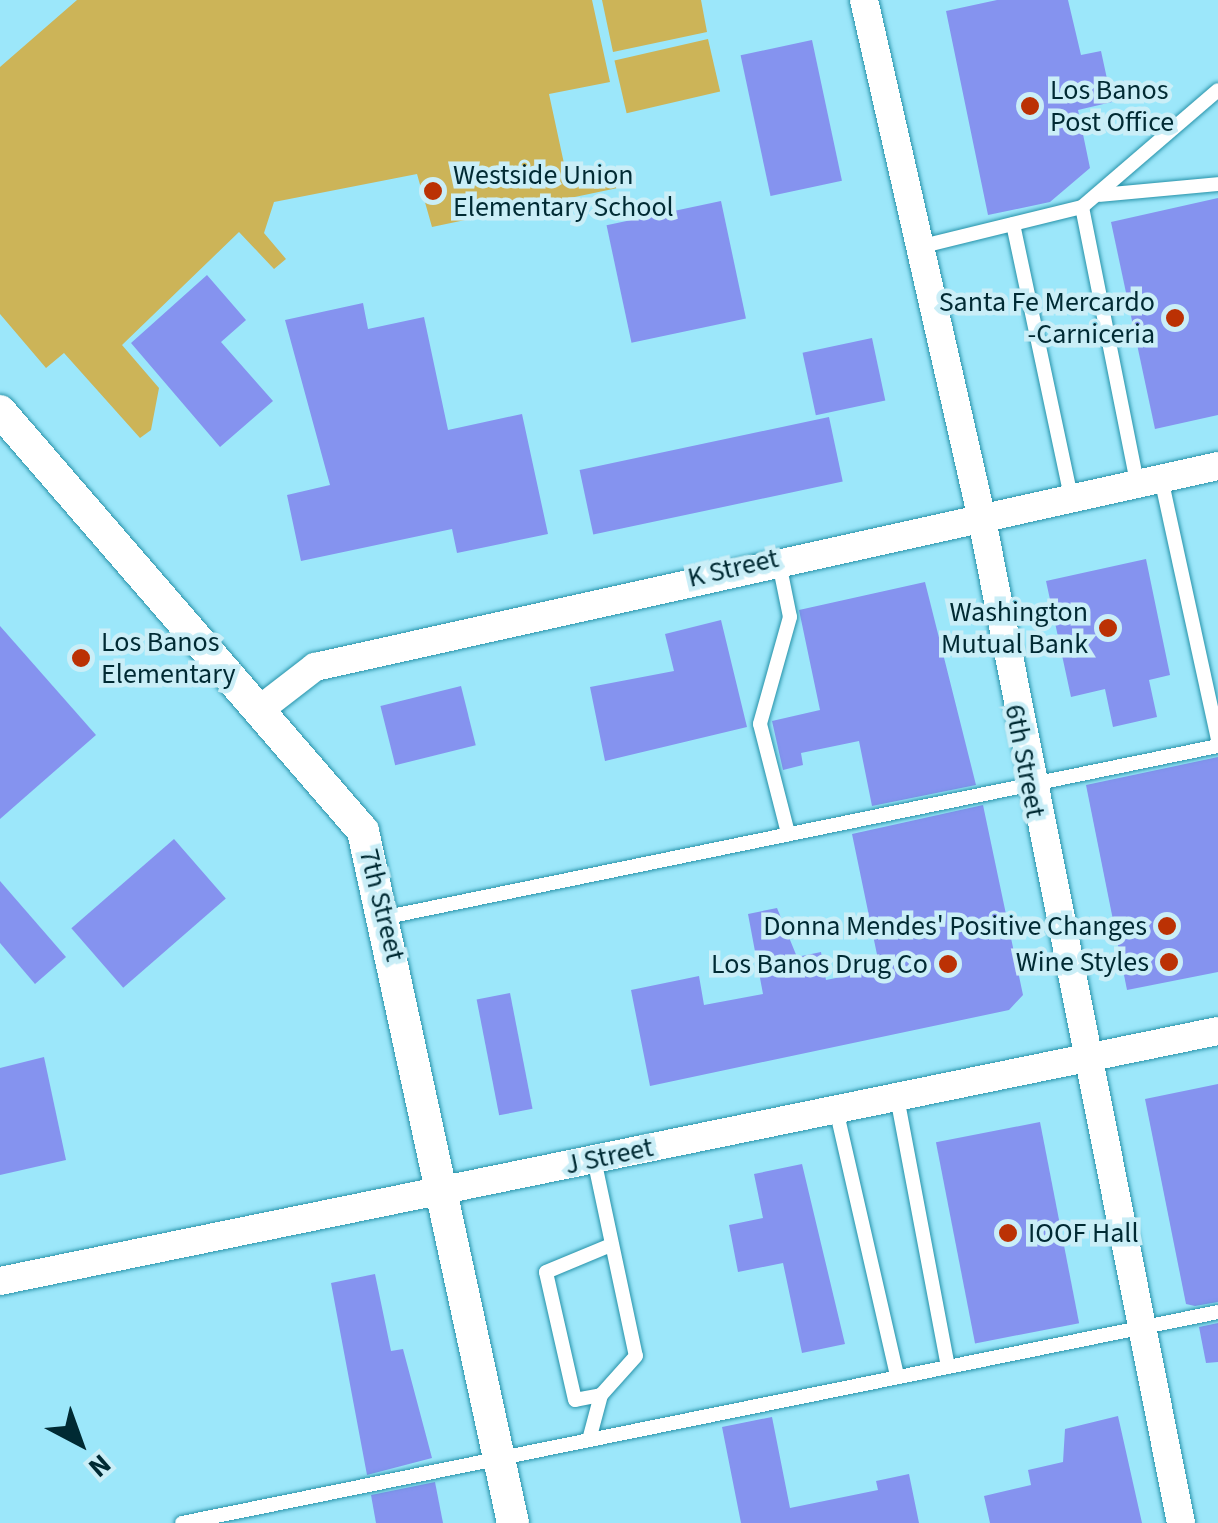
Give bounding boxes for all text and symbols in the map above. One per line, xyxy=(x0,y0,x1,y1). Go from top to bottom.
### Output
place label: Los Banos Post Office xyxy=(1050,73,1174,139)
marker: Los Banos Post Office xyxy=(1019,95,1041,117)
place label: Westside Union Elementary School xyxy=(453,158,674,224)
marker: Westside Union Elementary School xyxy=(422,180,444,202)
place label: Santa Fe Mercardo -Carniceria xyxy=(939,285,1155,351)
marker: Santa Fe Mercardo -Carniceria xyxy=(1164,307,1186,329)
street label: K Street xyxy=(684,541,782,595)
place label: Washington Mutual Bank xyxy=(941,595,1088,661)
marker: Washington Mutual Bank xyxy=(1097,617,1119,639)
place label: Los Banos Elementary xyxy=(101,625,236,691)
marker: Los Banos Elementary xyxy=(70,647,92,669)
street label: 6th Street xyxy=(998,702,1052,820)
street label: 7th Street xyxy=(352,845,412,965)
place label: Donna Mendes' Positive Changes xyxy=(763,909,1147,943)
marker: Donna Mendes' Positive Changes xyxy=(1156,915,1178,937)
place label: Wine Styles xyxy=(1016,945,1149,979)
place label: Los Banos Drug Co xyxy=(711,947,928,981)
marker: Wine Styles xyxy=(1158,951,1180,973)
marker: Los Banos Drug Co xyxy=(937,953,959,975)
street label: J Street xyxy=(562,1130,656,1182)
place label: IOOF Hall xyxy=(1028,1216,1139,1250)
marker: IOOF Hall xyxy=(997,1222,1019,1244)
north arrow xyxy=(30,1393,130,1493)
text: N xyxy=(80,1444,120,1487)

